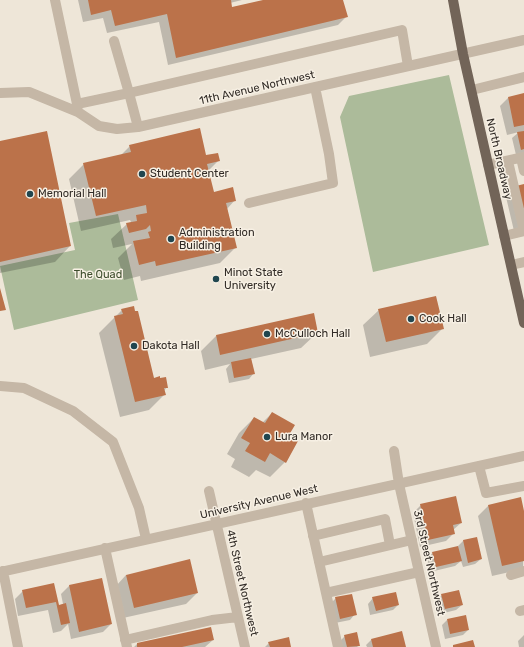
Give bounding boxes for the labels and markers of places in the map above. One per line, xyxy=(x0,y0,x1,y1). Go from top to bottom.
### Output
place label: Student Center xyxy=(150,167,229,181)
marker: Student Center xyxy=(137,169,147,179)
place label: Memorial Hall xyxy=(38,187,107,201)
marker: Memorial Hall xyxy=(25,189,35,199)
place label: Administration Building xyxy=(179,226,255,252)
marker: Administration Building xyxy=(166,234,176,244)
place label: Minot State University xyxy=(224,266,283,292)
marker: Minot State University xyxy=(211,274,221,284)
place label: Cook Hall xyxy=(419,312,467,326)
marker: Cook Hall xyxy=(406,314,416,324)
place label: McCulloch Hall xyxy=(275,327,350,341)
marker: McCulloch Hall xyxy=(262,329,272,339)
place label: Dakota Hall xyxy=(142,339,200,353)
marker: Dakota Hall xyxy=(129,341,139,351)
place label: Lura Manor xyxy=(275,430,332,444)
marker: Lura Manor xyxy=(262,432,272,442)

